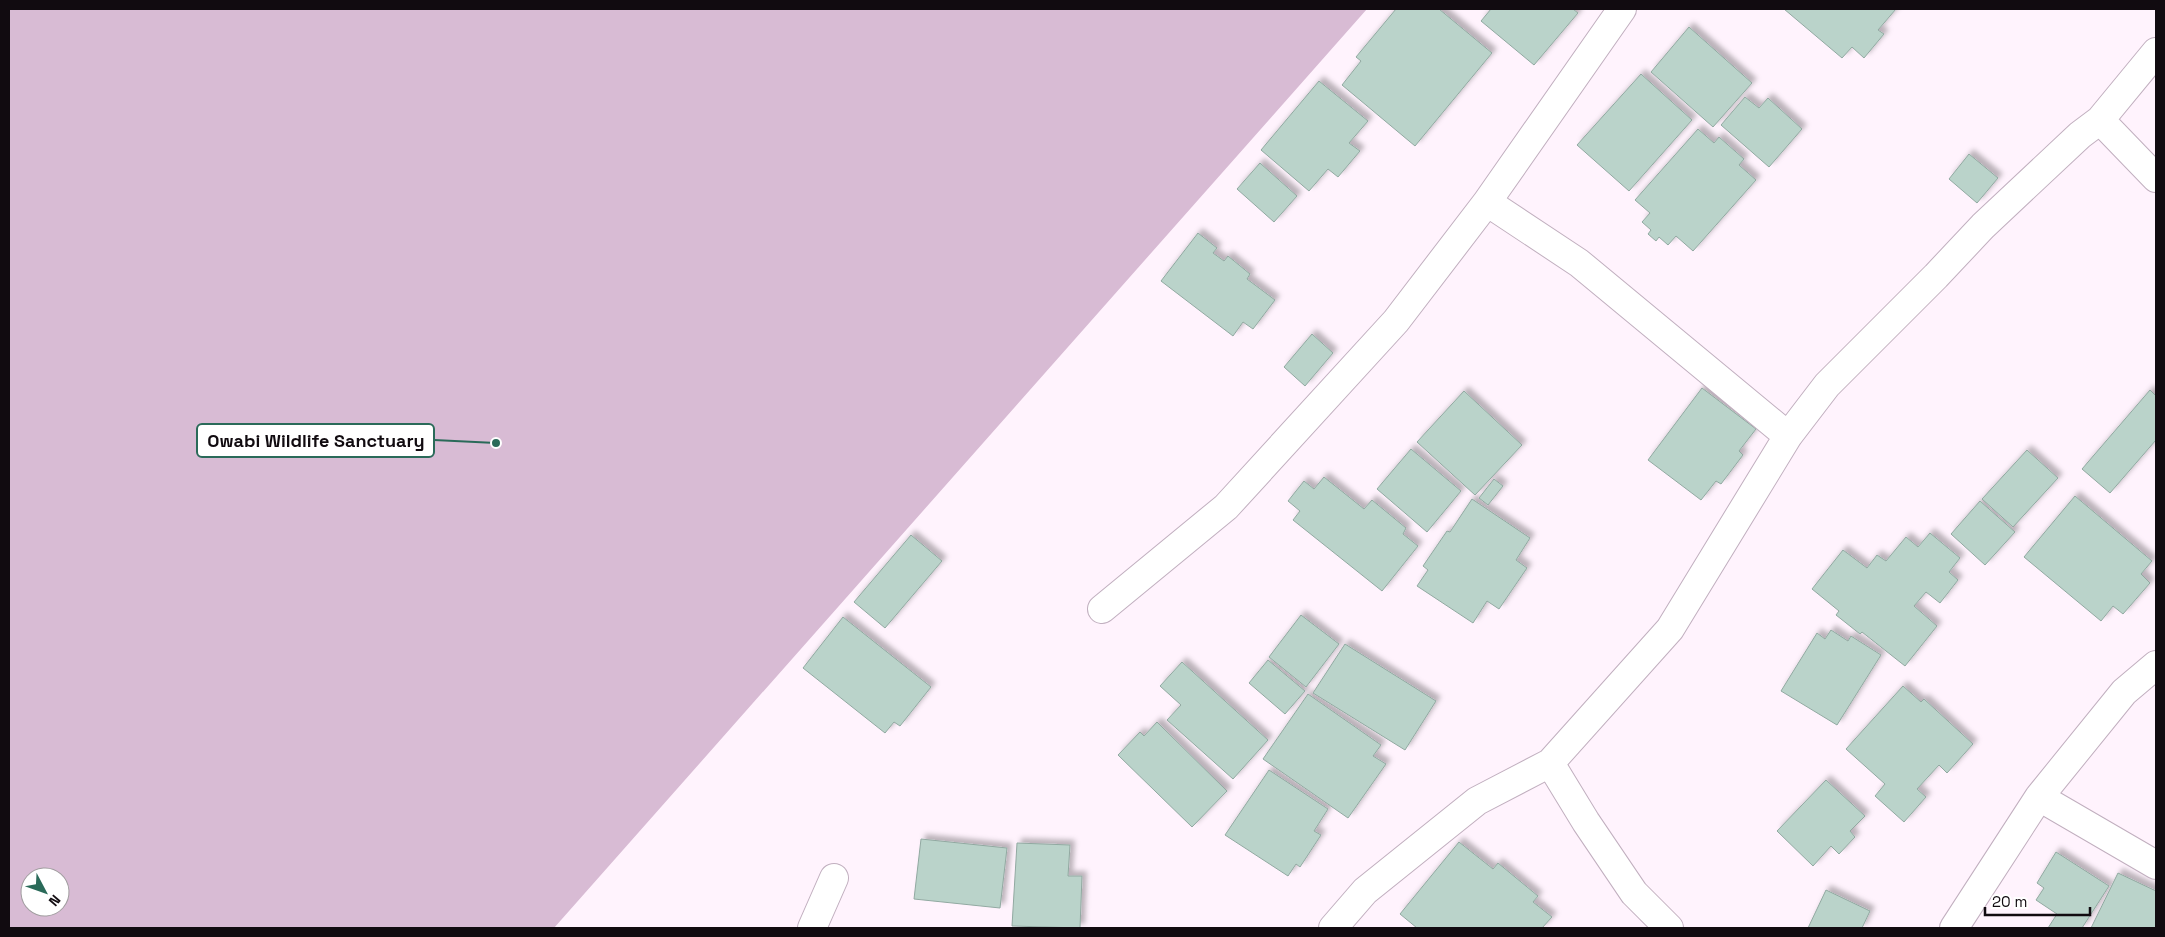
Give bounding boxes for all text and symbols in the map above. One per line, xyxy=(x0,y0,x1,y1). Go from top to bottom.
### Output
callout: Owabi Wildlife Sanctuary xyxy=(197,424,434,457)
text: Owabi Wildlife Sanctuary xyxy=(207,429,425,452)
north arrow xyxy=(20,867,70,917)
scale bar xyxy=(1985,884,2090,916)
text: N xyxy=(45,891,65,910)
text: 20 m xyxy=(1992,892,2027,911)

